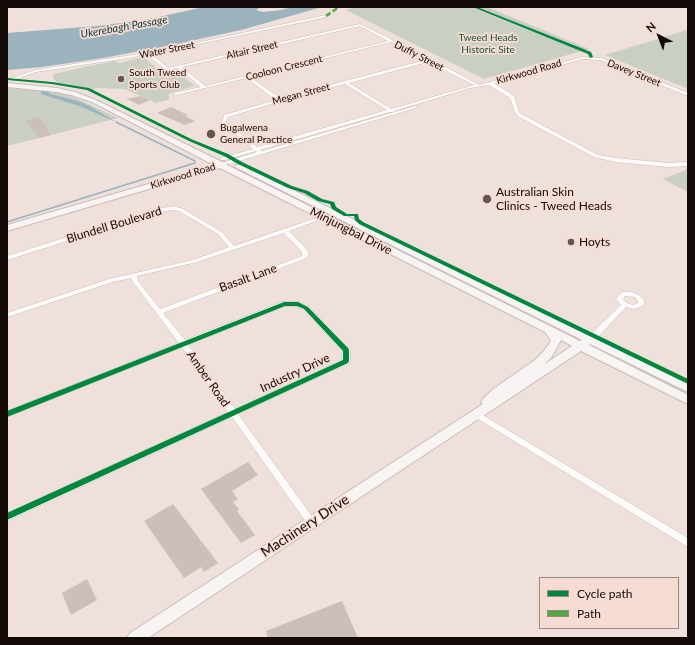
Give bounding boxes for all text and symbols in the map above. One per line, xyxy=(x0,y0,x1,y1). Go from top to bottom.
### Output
water label: Ukerebagh Passage xyxy=(80,13,168,41)
north arrow xyxy=(639,16,679,56)
text: N xyxy=(643,19,658,34)
park label: Tweed Heads Historic Site xyxy=(458,32,518,56)
street label: Altair Street xyxy=(225,38,279,62)
street label: Duffy Street xyxy=(392,38,446,74)
street label: Water Street xyxy=(138,39,196,61)
street label: Cooloon Crescent xyxy=(244,53,324,83)
street label: Kirkwood Road xyxy=(495,57,563,87)
street label: Davey Street xyxy=(606,57,662,89)
place label: South Tweed Sports Club xyxy=(129,67,186,90)
marker: South Tweed Sports Club xyxy=(116,74,126,84)
street label: Megan Street xyxy=(271,81,331,107)
place label: Bugalwena General Practice xyxy=(220,122,292,146)
marker: Bugalwena General Practice xyxy=(205,128,217,140)
street label: Kirkwood Road xyxy=(149,160,217,192)
place label: Australian Skin Clinics - Tweed Heads xyxy=(496,185,612,213)
marker: Australian Skin Clinics - Tweed Heads xyxy=(481,193,493,205)
street label: Blundell Boulevard xyxy=(65,204,163,246)
street label: Minjungbal Drive xyxy=(307,204,395,258)
place label: Hoyts xyxy=(579,235,610,249)
marker: Hoyts xyxy=(566,237,576,247)
street label: Basalt Lane xyxy=(217,261,279,295)
street label: Amber Road xyxy=(183,348,233,410)
street label: Industry Drive xyxy=(258,351,332,395)
street label: Machinery Drive xyxy=(258,491,352,561)
legend xyxy=(539,577,679,629)
text: Cycle path xyxy=(577,586,632,601)
text: Path xyxy=(577,606,601,621)

